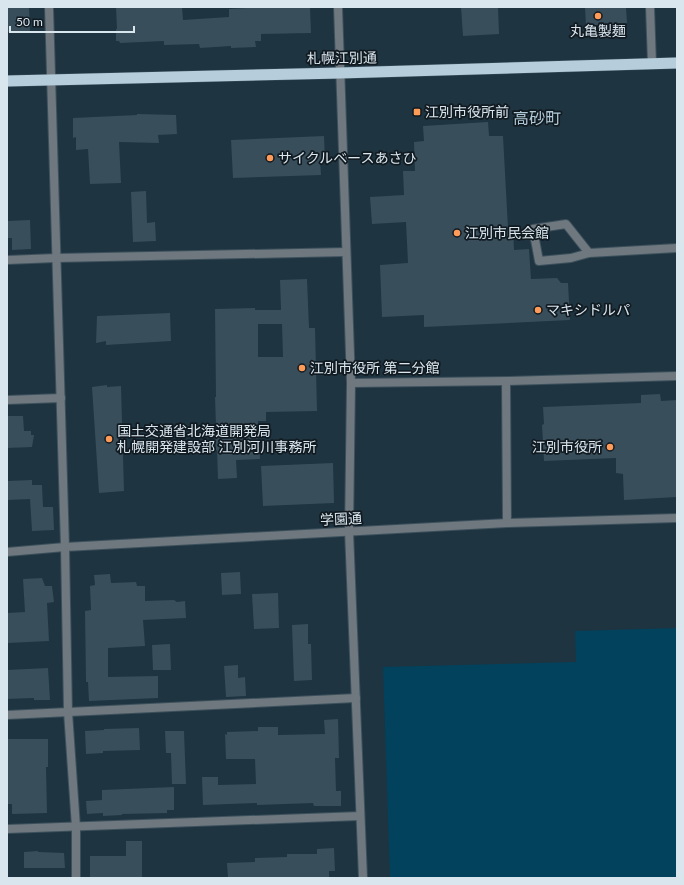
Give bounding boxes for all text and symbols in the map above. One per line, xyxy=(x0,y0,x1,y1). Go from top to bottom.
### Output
scale bar xyxy=(10,8,134,34)
marker: 丸亀製麺 xyxy=(593,11,603,21)
text: 50 m xyxy=(16,14,43,29)
place label: 丸亀製麺 xyxy=(570,22,626,39)
street label: 札幌江別通 xyxy=(307,48,377,67)
place label: 江別市役所前 xyxy=(425,103,509,120)
marker: 江別市役所前 xyxy=(412,107,422,117)
district label: 高砂町 xyxy=(513,108,561,127)
place label: サイクルベースあさひ xyxy=(278,149,417,166)
marker: サイクルベースあさひ xyxy=(265,153,275,163)
place label: 江別市民会館 xyxy=(465,224,549,241)
marker: 江別市民会館 xyxy=(452,228,462,238)
place label: マキシドルパ xyxy=(546,301,630,318)
marker: マキシドルパ xyxy=(533,305,543,315)
place label: 江別市役所 第二分館 xyxy=(310,359,440,376)
marker: 江別市役所 第二分館 xyxy=(297,363,307,373)
place label: 国土交通省北海道開発局 札幌開発建設部 江別河川事務所 xyxy=(117,422,317,455)
marker: 国土交通省北海道開発局 札幌開発建設部 江別河川事務所 xyxy=(104,434,114,444)
place label: 江別市役所 xyxy=(532,438,602,455)
marker: 江別市役所 xyxy=(605,442,615,452)
street label: 学園通 xyxy=(320,509,362,528)

